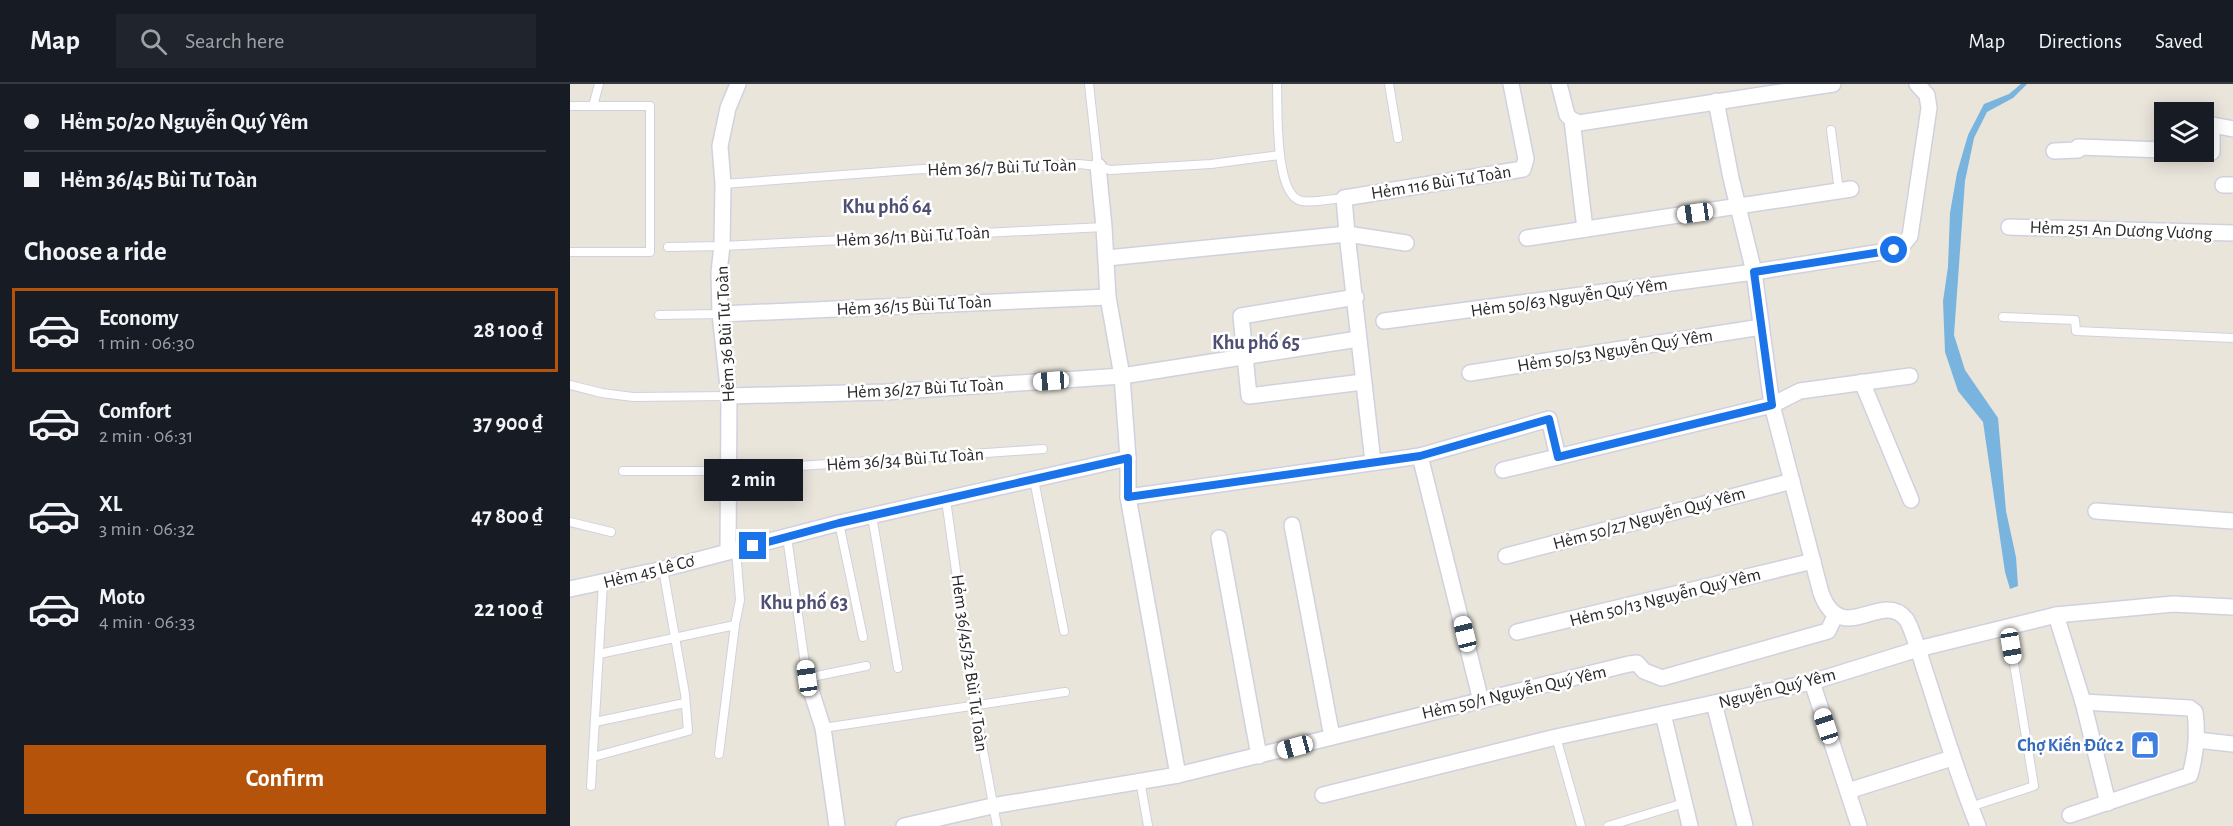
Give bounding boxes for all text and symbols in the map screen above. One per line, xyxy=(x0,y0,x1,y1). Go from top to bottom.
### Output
search box xyxy=(116,14,536,68)
icon: search xyxy=(137,25,170,58)
text: Map xyxy=(30,27,80,55)
text: Search here xyxy=(185,30,284,52)
text: Map xyxy=(1969,31,2005,52)
text: Directions xyxy=(2038,31,2122,52)
text: Saved xyxy=(2155,31,2203,52)
map controls xyxy=(2154,102,2214,162)
button: layers xyxy=(2154,102,2214,162)
text: Hẻm 50/20 Nguyễn Quý Yêm xyxy=(60,111,309,133)
street label: Hẻm 36/7 Bùi Tư Toàn xyxy=(927,156,1077,180)
street label: Hẻm 116 Bùi Tư Toàn xyxy=(1370,163,1512,203)
text: Hẻm 36/45 Bùi Tư Toàn xyxy=(60,169,258,191)
district label: Khu phố 64 xyxy=(842,195,932,217)
car xyxy=(1676,202,1714,224)
street label: Hẻm 251 An Dương Vương xyxy=(2029,219,2213,243)
street label: Hẻm 36/11 Bùi Tư Toàn xyxy=(836,224,991,250)
route start xyxy=(1880,236,1907,263)
text: Choose a ride xyxy=(24,238,167,265)
street label: Hẻm 36 Bùi Tư Toàn xyxy=(713,265,739,403)
street label: Hẻm 50/63 Nguyễn Quý Yêm xyxy=(1469,273,1669,321)
street label: Hẻm 36/15 Bùi Tư Toàn xyxy=(836,293,992,319)
icon: car xyxy=(27,303,81,357)
text: Economy xyxy=(99,307,179,329)
text: 28 100 ₫ xyxy=(474,319,543,341)
street label: Hẻm 50/53 Nguyễn Quý Yêm xyxy=(1516,325,1714,375)
district label: Khu phố 65 xyxy=(1212,331,1300,353)
text: 1 min · 06:30 xyxy=(99,333,195,353)
car xyxy=(1032,371,1070,391)
street label: Hẻm 36/27 Bùi Tư Toàn xyxy=(846,376,1004,402)
icon: car xyxy=(27,396,81,450)
text: Comfort xyxy=(99,400,171,422)
text: 37 900 ₫ xyxy=(473,412,543,434)
text: 2 min · 06:31 xyxy=(99,426,193,446)
street label: Hẻm 36/34 Bùi Tư Toàn xyxy=(826,446,984,474)
callout: 2 min xyxy=(704,459,802,501)
text: 2 min xyxy=(731,470,776,490)
street label: Hẻm 50/27 Nguyễn Quý Yêm xyxy=(1551,483,1747,553)
icon: car xyxy=(27,489,81,543)
text: XL xyxy=(99,493,122,515)
text: 47 800 ₫ xyxy=(471,505,543,527)
text: 3 min · 06:32 xyxy=(99,519,195,539)
route end xyxy=(739,532,766,559)
street label: Hẻm 45 Lê Cơ xyxy=(602,552,697,592)
street label: Hẻm 50/13 Nguyễn Quý Yêm xyxy=(1567,564,1763,630)
street label: Hẻm 36/45/32 Bùi Tư Toàn xyxy=(948,573,990,753)
icon: car xyxy=(27,582,81,636)
text: Moto xyxy=(99,586,145,608)
district label: Khu phố 63 xyxy=(760,591,848,613)
text: 22 100 ₫ xyxy=(474,598,543,620)
text: 4 min · 06:33 xyxy=(99,612,195,632)
car xyxy=(1452,614,1478,654)
car xyxy=(1999,627,2023,665)
car xyxy=(796,659,818,697)
street label: Hẻm 50/1 Nguyễn Quý Yêm xyxy=(1420,661,1608,723)
street label: Nguyễn Quý Yêm xyxy=(1716,664,1838,712)
car xyxy=(1812,706,1840,746)
shop icon: Chợ Kiến Đức 2 xyxy=(2129,729,2161,761)
car xyxy=(1275,734,1315,760)
place label: Chợ Kiến Đức 2 xyxy=(2017,735,2125,755)
button: Confirm xyxy=(24,745,546,814)

